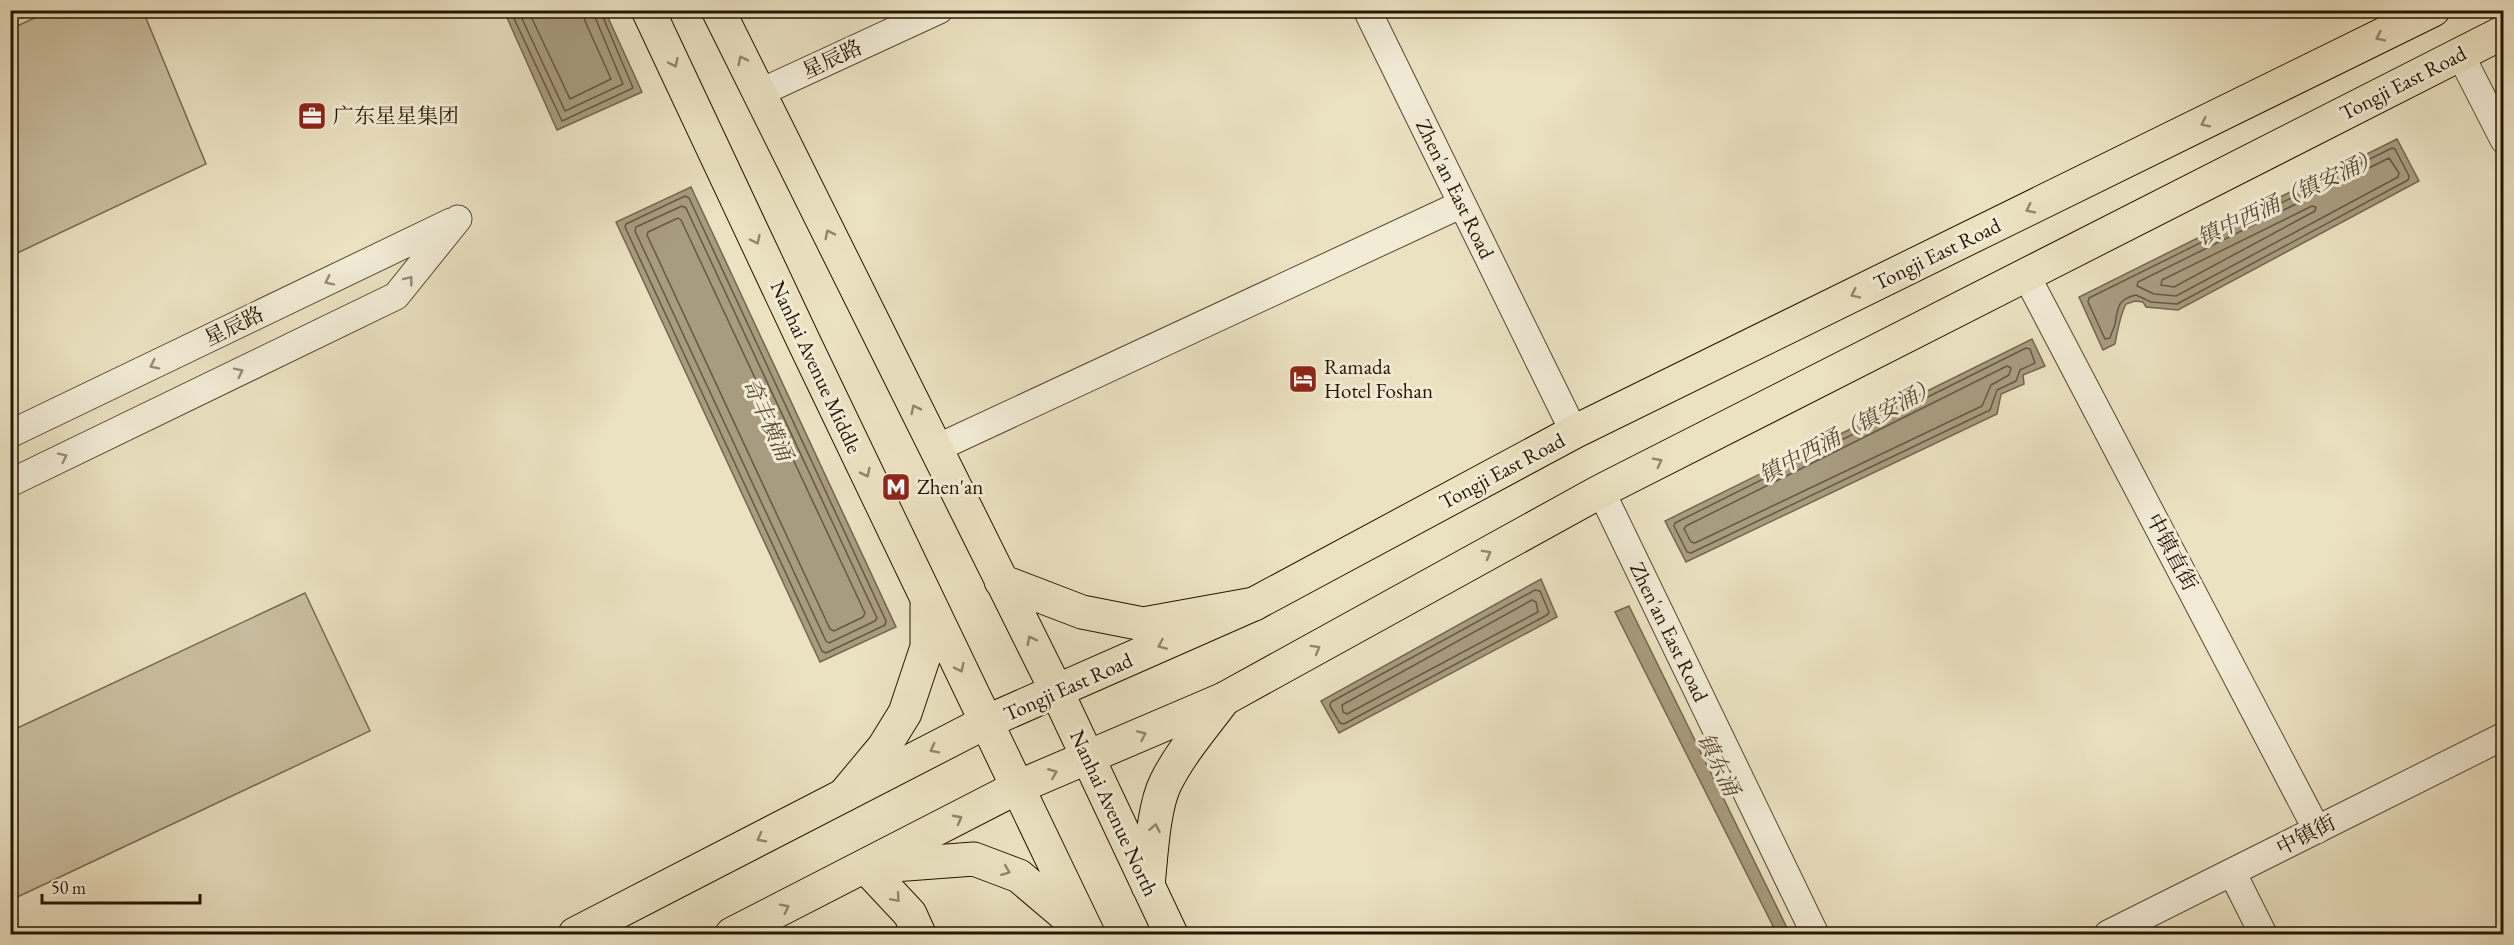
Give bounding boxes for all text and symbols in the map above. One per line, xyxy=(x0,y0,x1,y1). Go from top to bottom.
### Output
one-way arrow xyxy=(2376,29,2387,41)
street label: 星辰路 xyxy=(798,33,866,84)
street label: Tongji East Road xyxy=(2335,39,2471,126)
one-way arrow xyxy=(738,55,750,66)
one-way arrow xyxy=(666,57,678,68)
office icon: 广东星星集团 xyxy=(296,100,328,132)
place label: 广东星星集团 xyxy=(333,102,459,129)
street label: Zhen'an East Road xyxy=(1410,115,1501,263)
one-way arrow xyxy=(2201,115,2212,127)
water label: 镇中西涌（镇安涌） xyxy=(2192,142,2384,252)
one-way arrow xyxy=(2026,201,2037,213)
street label: Tongji East Road xyxy=(1869,211,2005,296)
one-way arrow xyxy=(824,230,836,241)
one-way arrow xyxy=(749,234,761,245)
one-way arrow xyxy=(325,273,336,285)
one-way arrow xyxy=(401,276,412,287)
street label: Nanhai Avenue Middle xyxy=(765,276,868,458)
one-way arrow xyxy=(1851,287,1862,299)
street label: 星辰路 xyxy=(200,300,268,351)
place label: Ramada Hotel Foshan xyxy=(1324,353,1433,404)
one-way arrow xyxy=(149,358,160,370)
hotel icon: Ramada Hotel Foshan xyxy=(1287,363,1319,395)
one-way arrow xyxy=(232,368,243,380)
water label: 镇中西涌（镇安涌） xyxy=(1754,371,1942,490)
water label: 奇丰横涌 xyxy=(736,373,801,468)
one-way arrow xyxy=(911,405,923,416)
street label: Tongji East Road xyxy=(1434,426,1570,515)
one-way arrow xyxy=(57,453,68,465)
one-way arrow xyxy=(1652,457,1663,469)
one-way arrow xyxy=(859,467,871,478)
metro station icon: Zhen'an xyxy=(880,471,912,503)
place label: Zhen'an xyxy=(917,473,983,500)
street label: 中镇直街 xyxy=(2141,508,2204,595)
one-way arrow xyxy=(1480,550,1491,561)
street label: Zhen'an East Road xyxy=(1624,558,1715,706)
one-way arrow xyxy=(1026,635,1038,646)
one-way arrow xyxy=(1157,638,1168,650)
one-way arrow xyxy=(1310,645,1320,656)
street label: Tongji East Road xyxy=(999,646,1137,727)
one-way arrow xyxy=(953,661,965,672)
street label: Nanhai Avenue North xyxy=(1064,725,1165,900)
water label: 镇东涌 xyxy=(1691,728,1747,803)
one-way arrow xyxy=(1135,731,1146,743)
one-way arrow xyxy=(930,742,941,753)
one-way arrow xyxy=(1047,768,1058,780)
street label: 中镇街 xyxy=(2272,808,2340,861)
one-way arrow xyxy=(952,815,962,826)
one-way arrow xyxy=(1148,823,1161,833)
one-way arrow xyxy=(756,831,767,842)
one-way arrow xyxy=(1000,863,1011,876)
scale bar xyxy=(42,867,200,905)
text: 50 m xyxy=(51,876,86,899)
one-way arrow xyxy=(889,891,900,902)
one-way arrow xyxy=(778,904,789,915)

